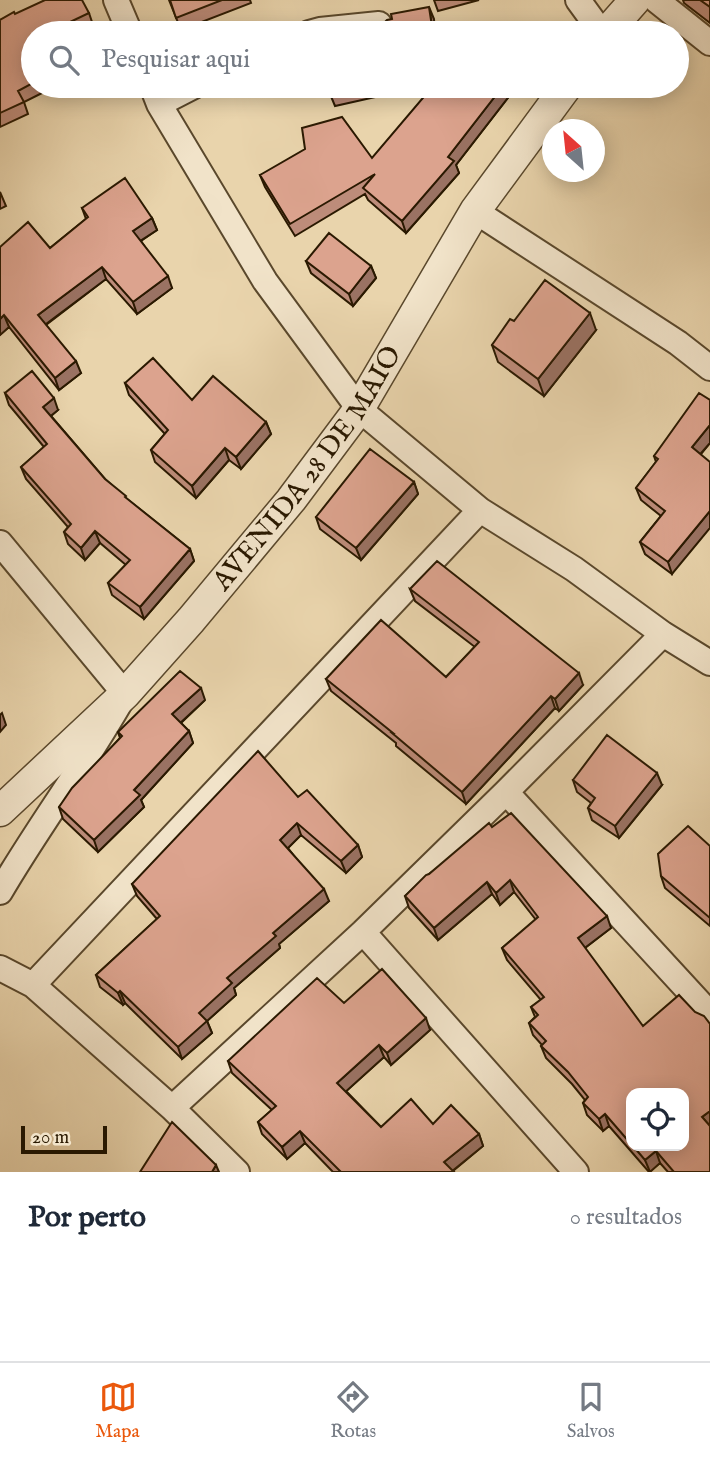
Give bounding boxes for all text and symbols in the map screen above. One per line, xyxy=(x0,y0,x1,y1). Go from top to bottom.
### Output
search box xyxy=(21,21,689,98)
icon: search xyxy=(45,41,83,79)
text: Pesquisar aqui xyxy=(101,43,250,76)
north arrow xyxy=(542,119,605,182)
street label: AVENIDA 28 DE MAIO xyxy=(205,340,410,599)
map controls xyxy=(626,1088,689,1151)
button: locate xyxy=(626,1088,689,1151)
scale bar xyxy=(21,1123,107,1155)
text: 20 m xyxy=(32,1126,69,1150)
text: Por perto xyxy=(28,1199,146,1237)
text: 0 resultados xyxy=(570,1203,682,1232)
tab: Mapa xyxy=(95,1378,140,1444)
tab: Rotas xyxy=(330,1378,376,1444)
tab: Salvos xyxy=(567,1378,615,1444)

